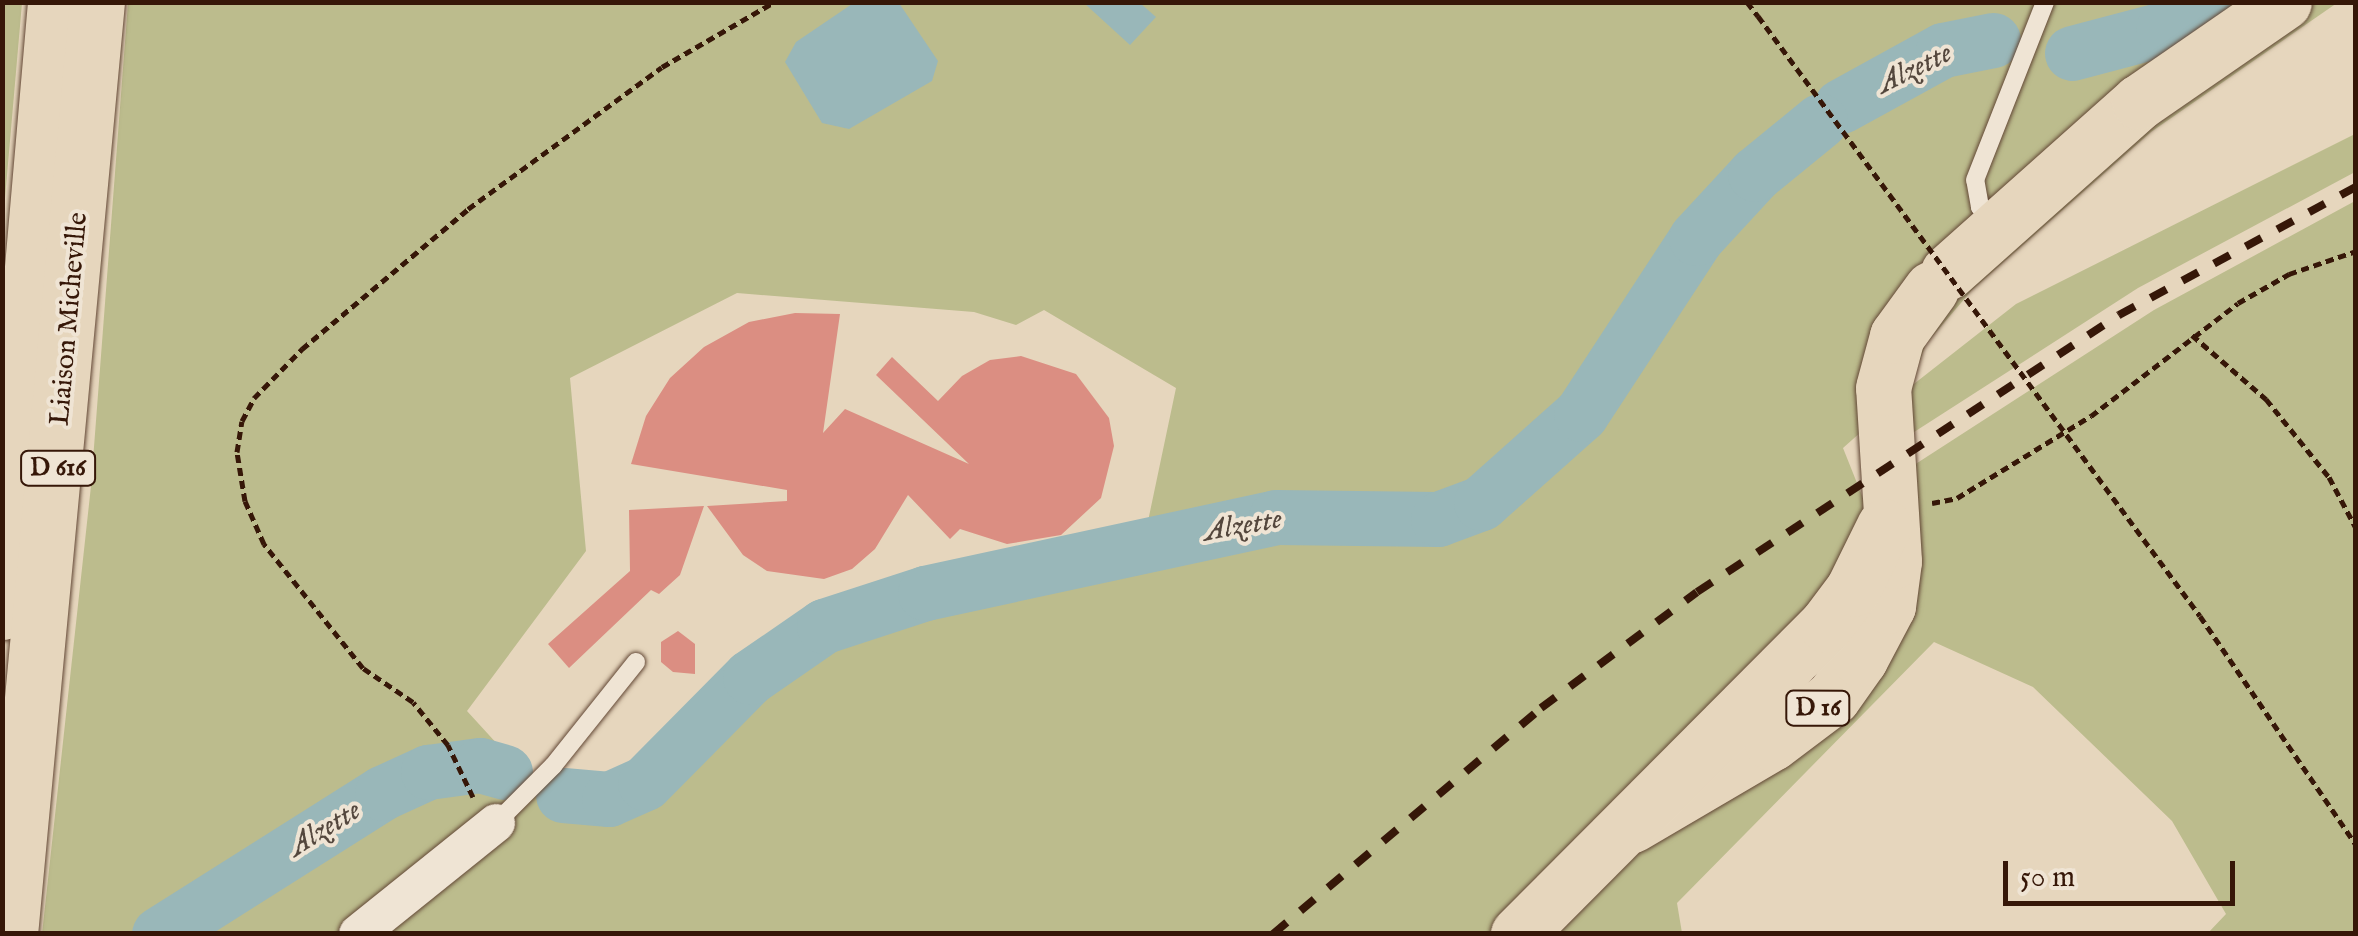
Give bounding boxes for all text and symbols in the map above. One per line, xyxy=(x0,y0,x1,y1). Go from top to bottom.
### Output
water label: Alzette xyxy=(1872,36,1958,102)
street label: Liaison Micheville xyxy=(44,211,96,427)
road number: D 616 xyxy=(18,448,98,488)
water label: Alzette xyxy=(1201,501,1285,551)
road number: D 16 xyxy=(1783,688,1853,728)
water label: Alzette xyxy=(282,793,368,865)
scale bar xyxy=(2008,841,2240,903)
text: 50 m xyxy=(2020,859,2075,897)

